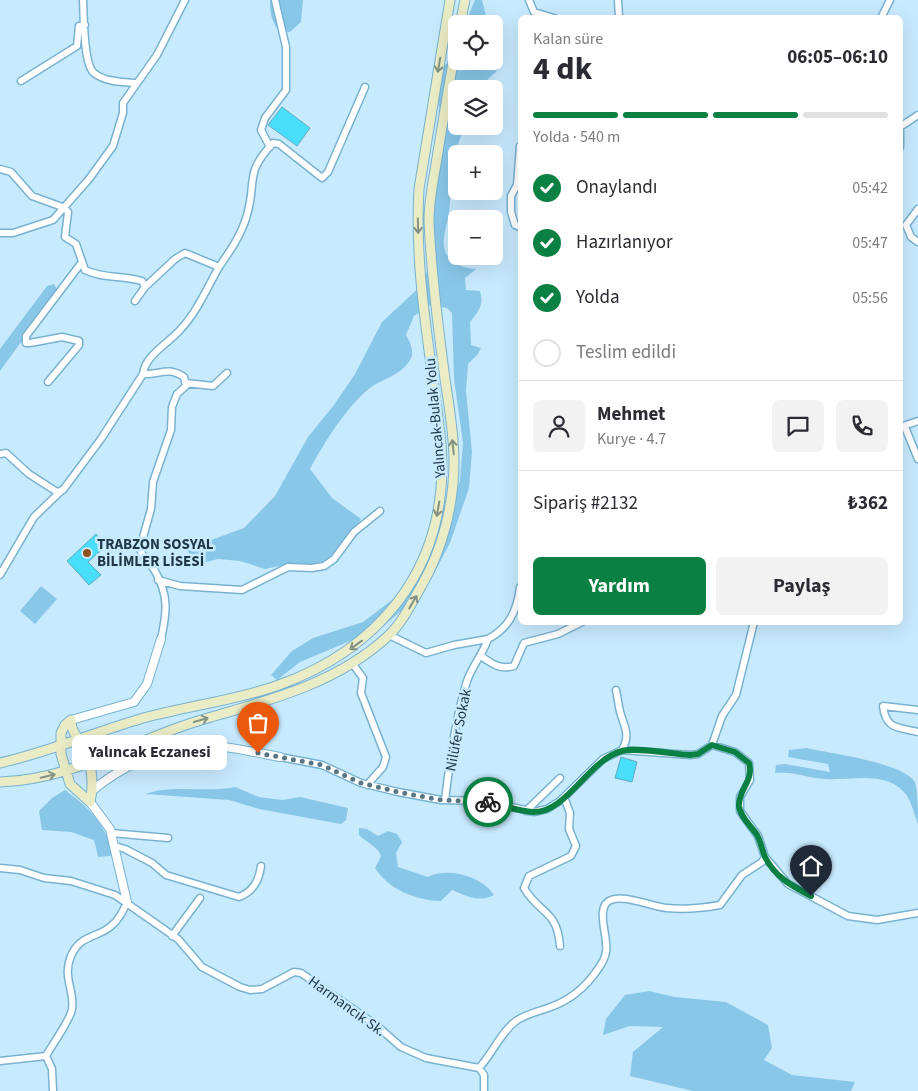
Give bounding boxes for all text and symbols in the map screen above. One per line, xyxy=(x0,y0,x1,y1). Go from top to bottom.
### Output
map controls xyxy=(448,15,503,265)
button: locate xyxy=(448,15,503,70)
text: Kalan süre xyxy=(533,28,603,50)
text: 06:05–06:10 xyxy=(787,44,888,71)
text: 4 dk xyxy=(533,46,592,92)
one-way arrow xyxy=(433,57,443,73)
button: layers xyxy=(448,80,503,135)
text: Yolda · 540 m xyxy=(533,126,620,148)
button: + xyxy=(448,145,503,200)
icon: check xyxy=(533,174,561,202)
text: Onaylandı xyxy=(576,174,658,201)
text: 05:42 xyxy=(852,177,888,199)
button: − xyxy=(448,210,503,265)
one-way arrow xyxy=(413,218,422,234)
icon: check xyxy=(533,229,561,257)
text: Hazırlanıyor xyxy=(576,229,673,256)
text: 05:47 xyxy=(852,232,888,254)
icon: check xyxy=(533,284,561,312)
text: Yolda xyxy=(576,284,620,311)
text: 05:56 xyxy=(852,287,888,309)
text: Teslim edildi xyxy=(576,339,676,366)
street label: Yalıncak-Bulak Yolu xyxy=(420,357,451,480)
button: person xyxy=(533,400,585,452)
button: chat xyxy=(772,400,824,452)
button: phone xyxy=(836,400,888,452)
text: Mehmet xyxy=(597,401,665,428)
text: Kurye · 4.7 xyxy=(597,428,666,450)
one-way arrow xyxy=(448,440,458,456)
text: Sipariş #2132 xyxy=(533,490,638,517)
text: ₺362 xyxy=(848,490,888,517)
one-way arrow xyxy=(432,501,442,517)
place label: TRABZON SOSYAL BİLİMLER LİSESİ xyxy=(97,534,214,572)
marker: TRABZON SOSYAL BİLİMLER LİSESİ xyxy=(81,547,93,559)
button: Yardım xyxy=(533,557,706,615)
button: Paylaş xyxy=(716,557,888,615)
one-way arrow xyxy=(408,595,418,609)
one-way arrow xyxy=(349,640,363,650)
street label: Nilüfer Sokak xyxy=(440,686,477,773)
pin xyxy=(237,702,279,753)
icon: bag xyxy=(244,709,272,737)
one-way arrow xyxy=(192,715,208,725)
callout: Yalıncak Eczanesi xyxy=(73,736,228,770)
text: Yalıncak Eczanesi xyxy=(88,741,211,763)
one-way arrow xyxy=(40,771,56,780)
courier xyxy=(463,777,513,827)
icon: bike xyxy=(474,788,502,816)
pin xyxy=(790,845,832,896)
icon: home xyxy=(797,852,825,880)
street label: Harmancık Sk. xyxy=(304,971,390,1042)

